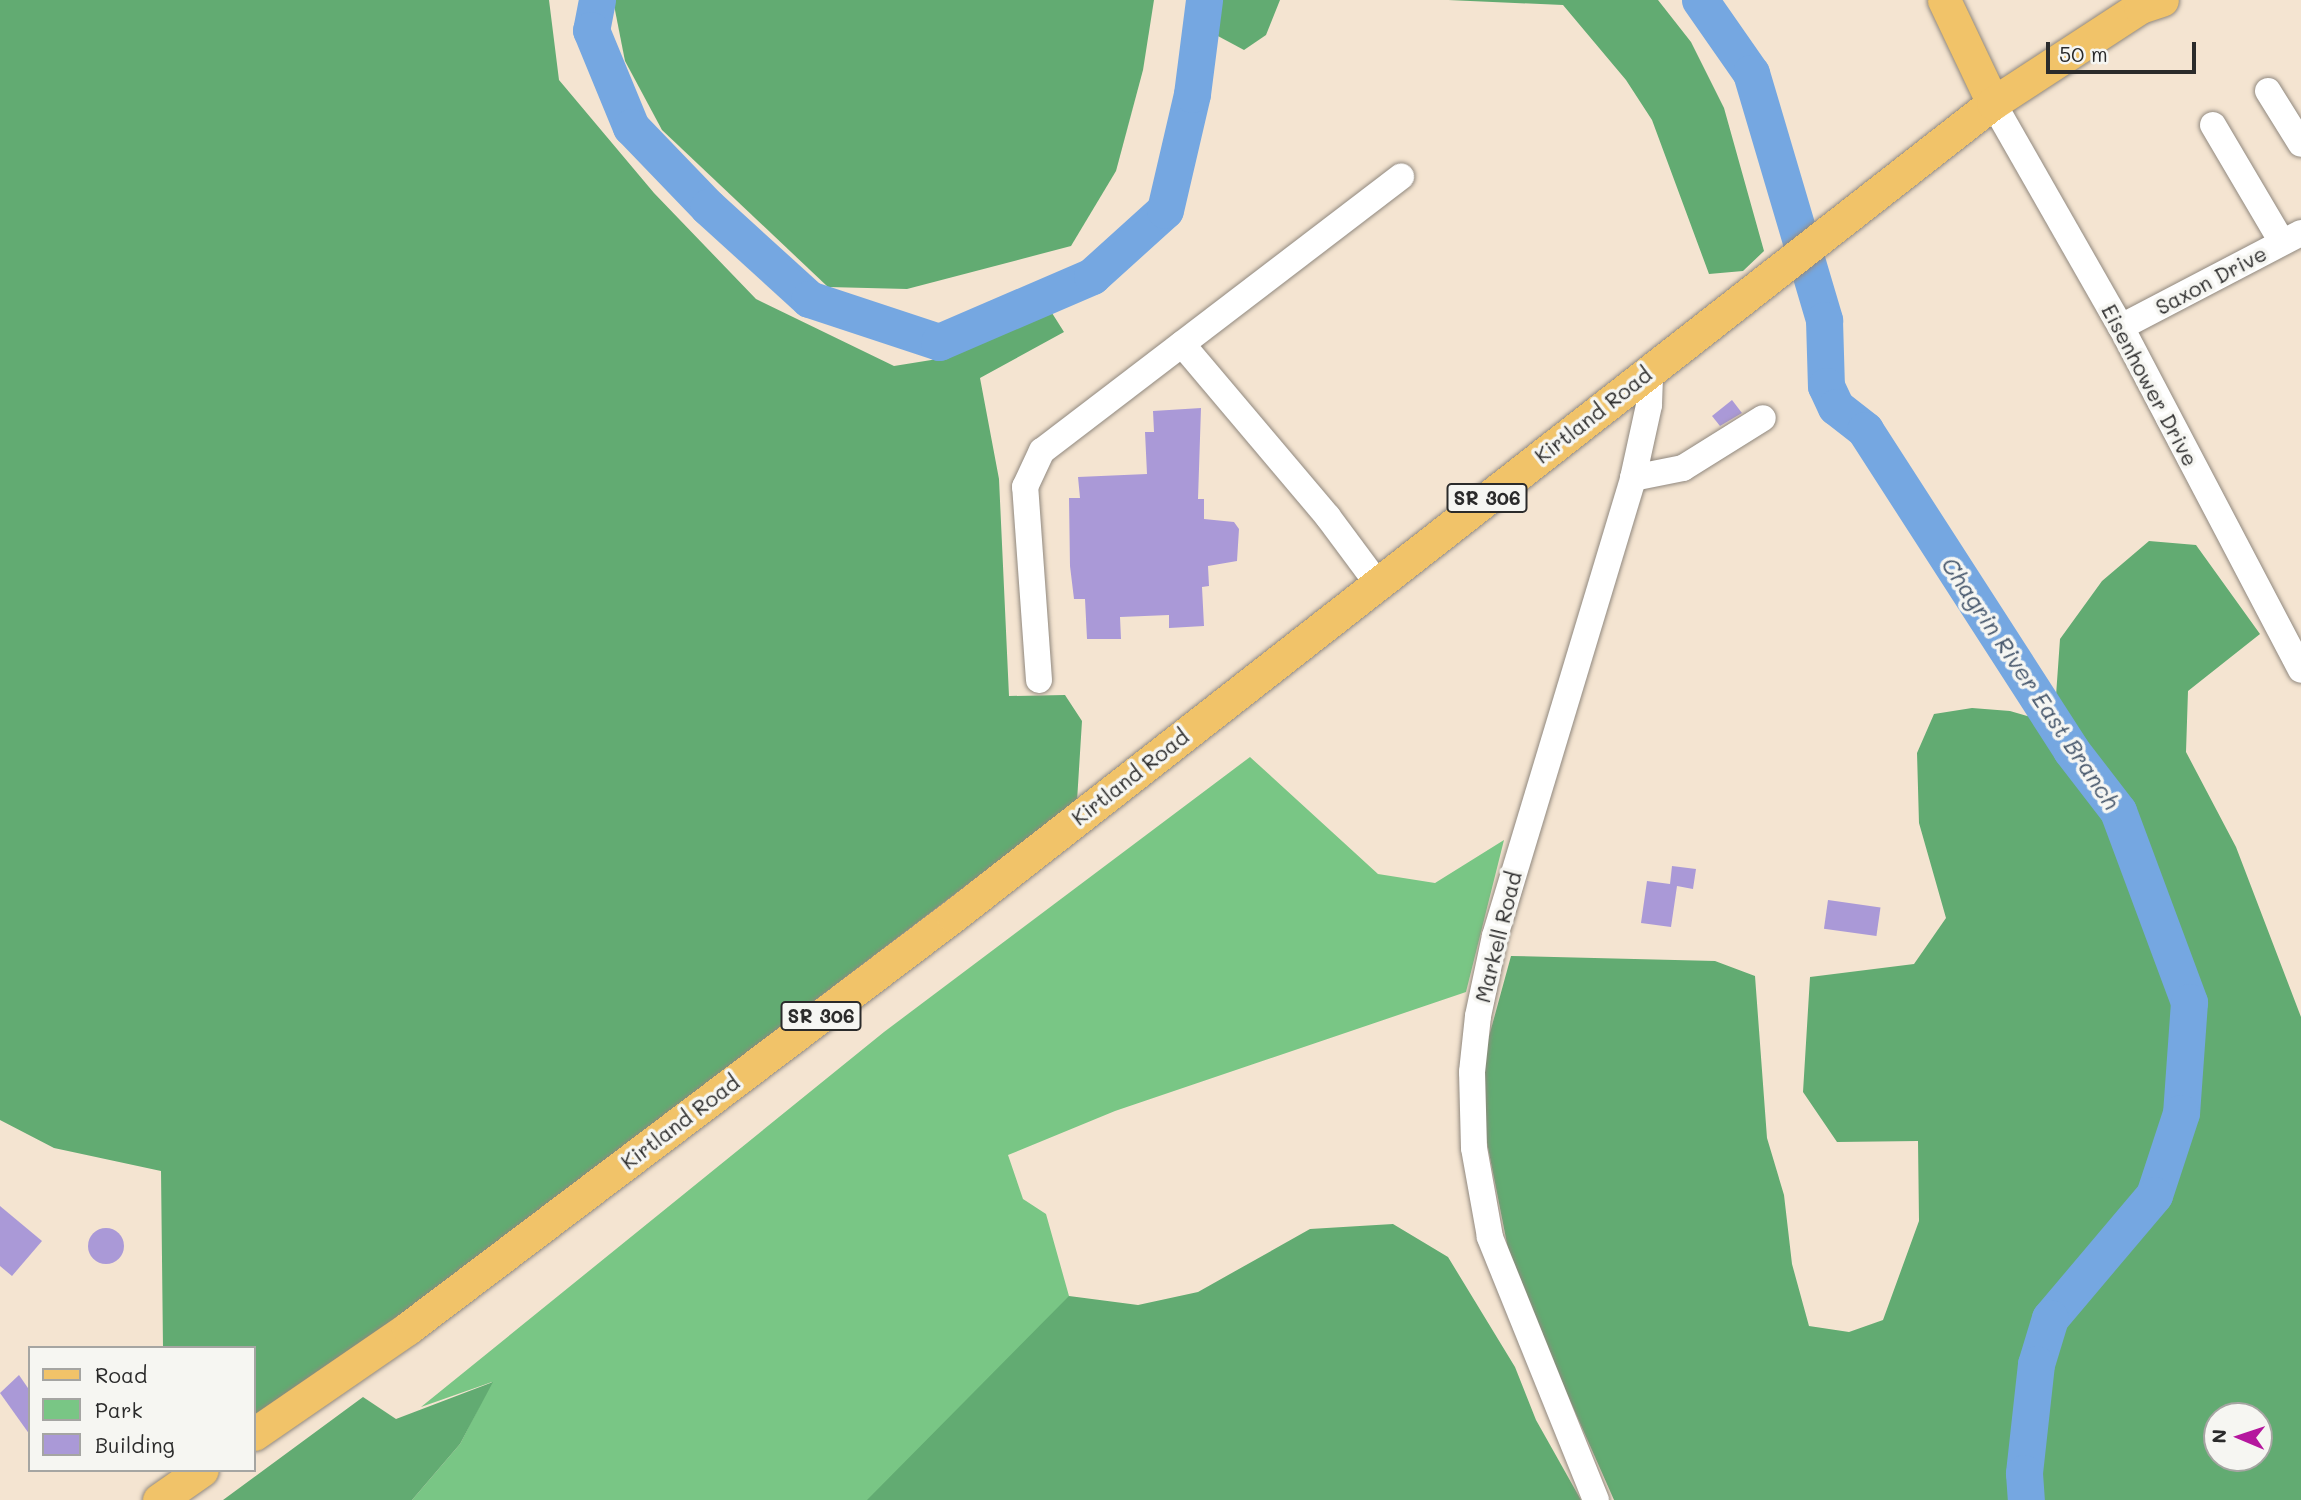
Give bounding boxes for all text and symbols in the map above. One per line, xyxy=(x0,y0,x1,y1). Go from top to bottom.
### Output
scale bar xyxy=(2049,28,2200,72)
text: 50 m xyxy=(2059,40,2108,67)
street label: Saxon Drive xyxy=(2151,240,2271,320)
street label: Eisenhower Drive xyxy=(2097,300,2203,470)
street label: Kirtland Road xyxy=(1530,362,1656,468)
road number: SR 306 xyxy=(1445,482,1529,513)
water label: Chagrin River East Branch xyxy=(1936,552,2126,814)
street label: Kirtland Road xyxy=(1067,724,1193,830)
street label: Markell Road xyxy=(1470,869,1526,1005)
road number: SR 306 xyxy=(779,1000,863,1032)
street label: Kirtland Road xyxy=(616,1069,744,1175)
legend xyxy=(28,1346,256,1472)
text: Road xyxy=(95,1361,147,1388)
text: Park xyxy=(95,1396,143,1423)
north arrow xyxy=(2203,1402,2273,1472)
text: N xyxy=(2206,1429,2231,1444)
text: Building xyxy=(95,1431,175,1458)

